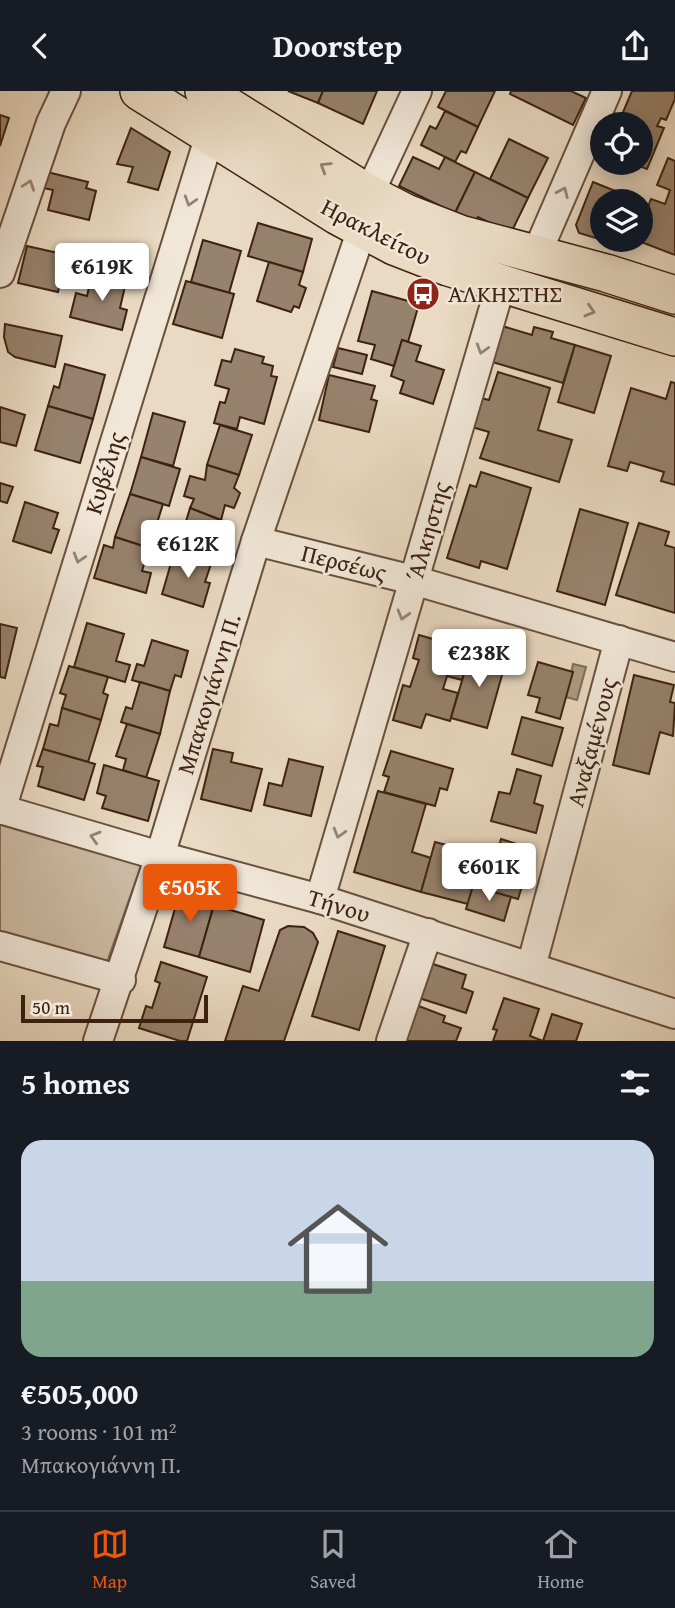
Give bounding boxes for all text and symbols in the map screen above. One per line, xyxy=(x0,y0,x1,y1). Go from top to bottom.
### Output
text: Doorstep xyxy=(273,22,402,69)
icon: back xyxy=(21,27,59,65)
icon: share xyxy=(616,27,654,65)
map controls xyxy=(590,112,653,252)
button: locate xyxy=(590,112,653,175)
one-way arrow xyxy=(320,162,333,175)
one-way arrow xyxy=(21,179,35,191)
one-way arrow xyxy=(555,187,569,199)
street label: Ηρακλείτου xyxy=(315,189,437,274)
button: layers xyxy=(590,189,653,252)
one-way arrow xyxy=(183,194,198,206)
pin: €619K xyxy=(53,243,151,303)
text: €619K xyxy=(71,249,133,282)
bus stop icon: ΑΛΚΗΣΤΗΣ xyxy=(404,275,442,313)
place label: ΑΛΚΗΣΤΗΣ xyxy=(448,276,562,311)
one-way arrow xyxy=(584,303,596,318)
one-way arrow xyxy=(475,343,490,355)
street label: Κυβέλης xyxy=(75,427,134,518)
street label: Άλκηστης xyxy=(397,477,458,584)
pin: €612K xyxy=(139,521,237,580)
text: €612K xyxy=(157,526,219,559)
street label: Περσέως xyxy=(298,535,390,590)
one-way arrow xyxy=(72,552,87,564)
one-way arrow xyxy=(397,608,412,620)
street label: Μπακογιάννη Π. xyxy=(167,609,250,779)
pin: €238K xyxy=(430,629,528,689)
text: €238K xyxy=(448,635,510,668)
street label: Αναξαμένους xyxy=(557,673,626,811)
one-way arrow xyxy=(333,827,348,839)
one-way arrow xyxy=(89,831,101,846)
pin: €601K xyxy=(440,843,538,903)
text: €601K xyxy=(458,849,520,882)
pin: €505K xyxy=(141,865,239,924)
text: €505K xyxy=(159,870,221,903)
street label: Τήνου xyxy=(304,879,375,932)
scale bar xyxy=(21,992,208,1024)
text: 50 m xyxy=(32,993,70,1021)
text: 5 homes xyxy=(21,1061,130,1105)
icon: filters xyxy=(616,1064,654,1102)
icon: home xyxy=(275,1186,401,1312)
text: €505,000 xyxy=(21,1371,138,1415)
text: 3 rooms · 101 m² xyxy=(21,1415,176,1448)
text: Μπακογιάννη Π. xyxy=(21,1448,181,1481)
tab: Map xyxy=(91,1525,129,1595)
tab: Saved xyxy=(310,1525,356,1595)
tab: Home xyxy=(538,1525,584,1595)

